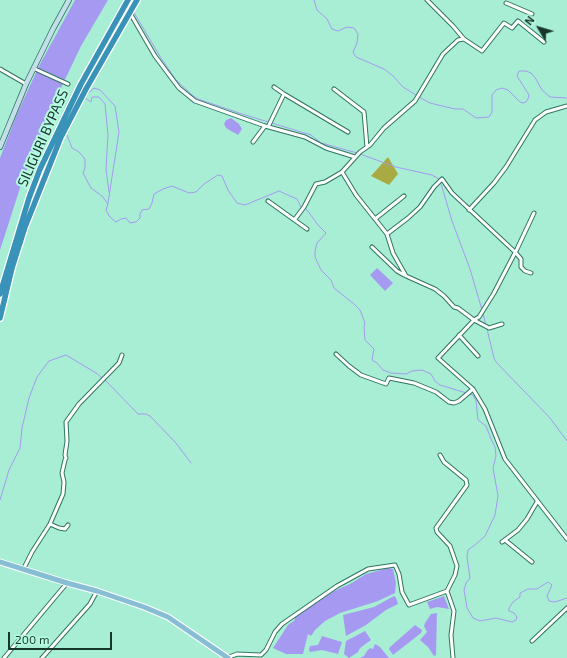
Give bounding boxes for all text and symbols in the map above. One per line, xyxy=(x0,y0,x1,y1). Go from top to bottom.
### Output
north arrow xyxy=(519,8,559,48)
text: N xyxy=(522,13,537,27)
street label: SILIGURI BYPASS xyxy=(14,87,72,189)
scale bar xyxy=(10,624,114,650)
text: 200 m xyxy=(15,632,49,646)

